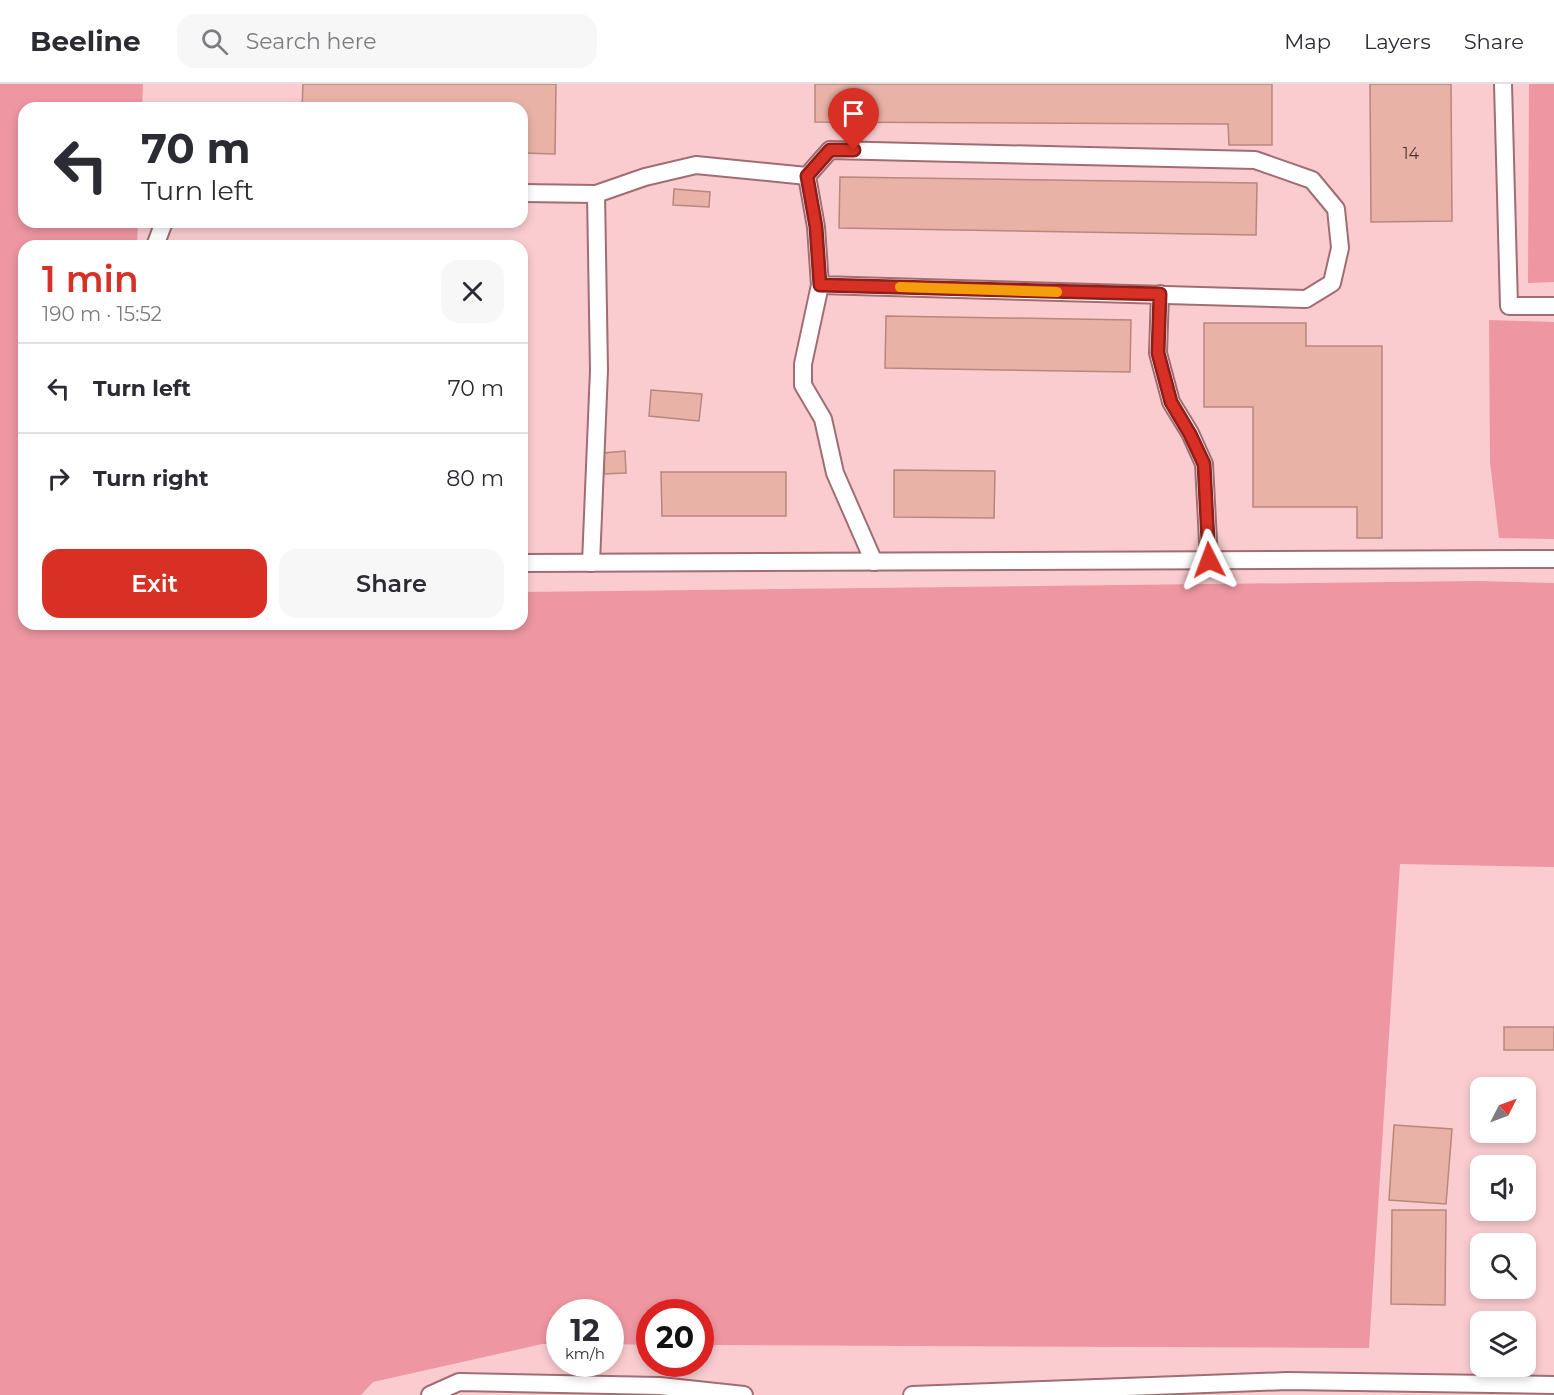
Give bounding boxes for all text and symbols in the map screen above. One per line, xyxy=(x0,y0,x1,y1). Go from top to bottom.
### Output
search box xyxy=(177,14,597,68)
text: Beeline xyxy=(30,24,141,58)
icon: search xyxy=(198,25,231,58)
text: Search here xyxy=(246,28,377,55)
text: Map xyxy=(1284,29,1331,54)
text: Layers xyxy=(1364,29,1431,54)
text: Share xyxy=(1464,29,1524,54)
pin xyxy=(828,88,879,150)
icon: arrive xyxy=(837,97,870,130)
text: 70 m xyxy=(141,122,251,174)
icon: left xyxy=(42,126,120,204)
house number: 14 xyxy=(1403,144,1420,163)
text: Turn left xyxy=(141,174,254,207)
text: 1 min xyxy=(42,257,139,301)
button: close xyxy=(441,260,504,323)
text: 190 m · 15:52 xyxy=(42,302,162,326)
icon: left xyxy=(42,372,75,405)
text: Turn left xyxy=(93,375,191,402)
text: 70 m xyxy=(448,375,504,402)
icon: right xyxy=(42,462,75,495)
text: Turn right xyxy=(93,465,208,492)
text: 80 m xyxy=(446,465,504,492)
position arrow xyxy=(1177,528,1241,592)
button: Exit xyxy=(42,549,267,618)
button: Share xyxy=(279,549,504,618)
north arrow xyxy=(1470,1077,1536,1143)
map controls xyxy=(1470,1077,1536,1377)
button: sound xyxy=(1470,1155,1536,1221)
button: search xyxy=(1470,1233,1536,1299)
speed limit sign: 20 xyxy=(636,1299,714,1377)
button: layers xyxy=(1470,1311,1536,1377)
text: 12 xyxy=(570,1312,600,1349)
text: km/h xyxy=(565,1344,605,1363)

